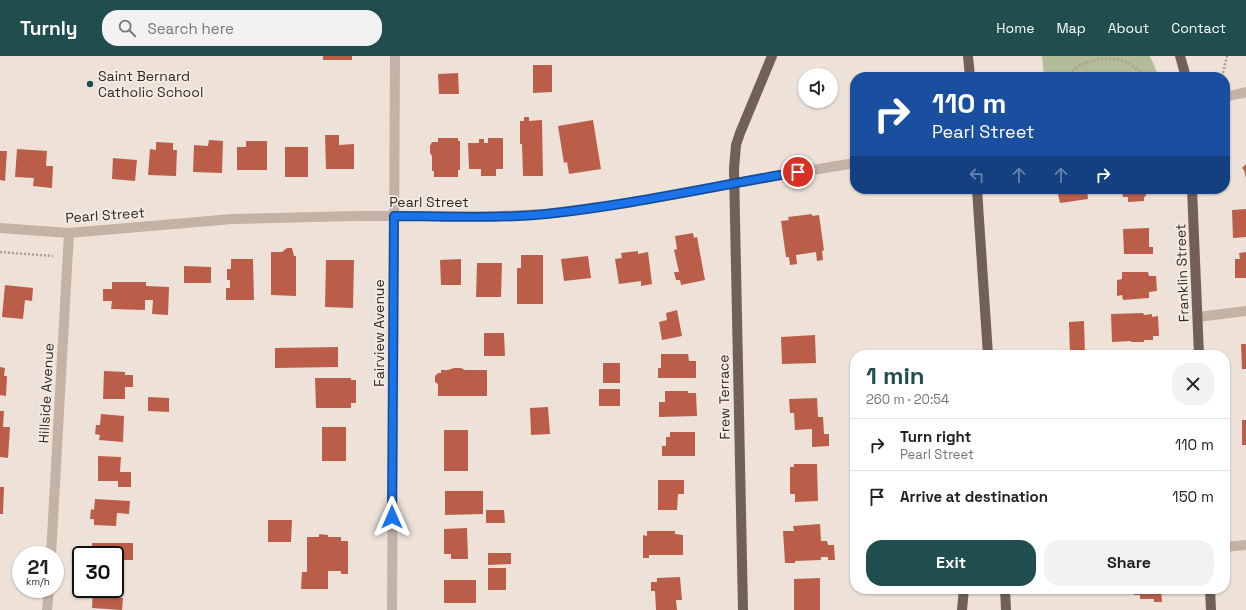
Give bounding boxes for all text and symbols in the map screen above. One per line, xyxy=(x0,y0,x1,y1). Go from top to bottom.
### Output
search box xyxy=(102,10,382,46)
text: Turnly xyxy=(20,16,78,41)
icon: search xyxy=(116,17,138,39)
text: Search here xyxy=(148,19,234,38)
text: Home xyxy=(996,19,1034,37)
text: Map xyxy=(1056,19,1086,37)
text: About xyxy=(1108,19,1149,37)
text: Contact xyxy=(1171,19,1226,37)
place label: Saint Bernard Catholic School xyxy=(98,67,203,101)
map controls xyxy=(798,68,838,108)
button: sound xyxy=(798,68,838,108)
marker: Saint Bernard Catholic School xyxy=(85,79,95,89)
text: 110 m xyxy=(932,85,1006,121)
icon: right xyxy=(866,88,918,140)
text: Pearl Street xyxy=(932,120,1034,143)
pin xyxy=(781,155,815,189)
icon: arrive xyxy=(787,161,809,183)
icon: left xyxy=(966,164,988,186)
icon: ahead xyxy=(1008,164,1030,186)
icon: ahead xyxy=(1050,164,1072,186)
icon: right xyxy=(1092,164,1114,186)
street label: Pearl Street xyxy=(389,193,469,211)
street label: Pearl Street xyxy=(65,203,145,227)
street label: Franklin Street xyxy=(1171,223,1193,323)
street label: Fairview Avenue xyxy=(370,279,388,387)
street label: Hillside Avenue xyxy=(34,342,58,444)
street label: Frew Terrace xyxy=(714,354,734,440)
text: 1 min xyxy=(866,360,925,391)
button: close xyxy=(1172,363,1214,405)
text: 260 m · 20:54 xyxy=(866,391,949,408)
text: Turn right xyxy=(900,427,971,446)
icon: right xyxy=(866,434,888,456)
text: 110 m xyxy=(1175,435,1214,454)
text: Pearl Street xyxy=(900,446,974,463)
icon: arrive xyxy=(866,486,888,508)
text: Arrive at destination xyxy=(900,487,1048,506)
text: 150 m xyxy=(1172,487,1214,506)
position arrow xyxy=(371,496,413,538)
button: Exit xyxy=(866,540,1036,586)
button: Share xyxy=(1044,540,1214,586)
speed limit sign: 30 xyxy=(72,546,124,598)
text: 21 xyxy=(28,554,48,580)
text: km/h xyxy=(26,575,50,588)

